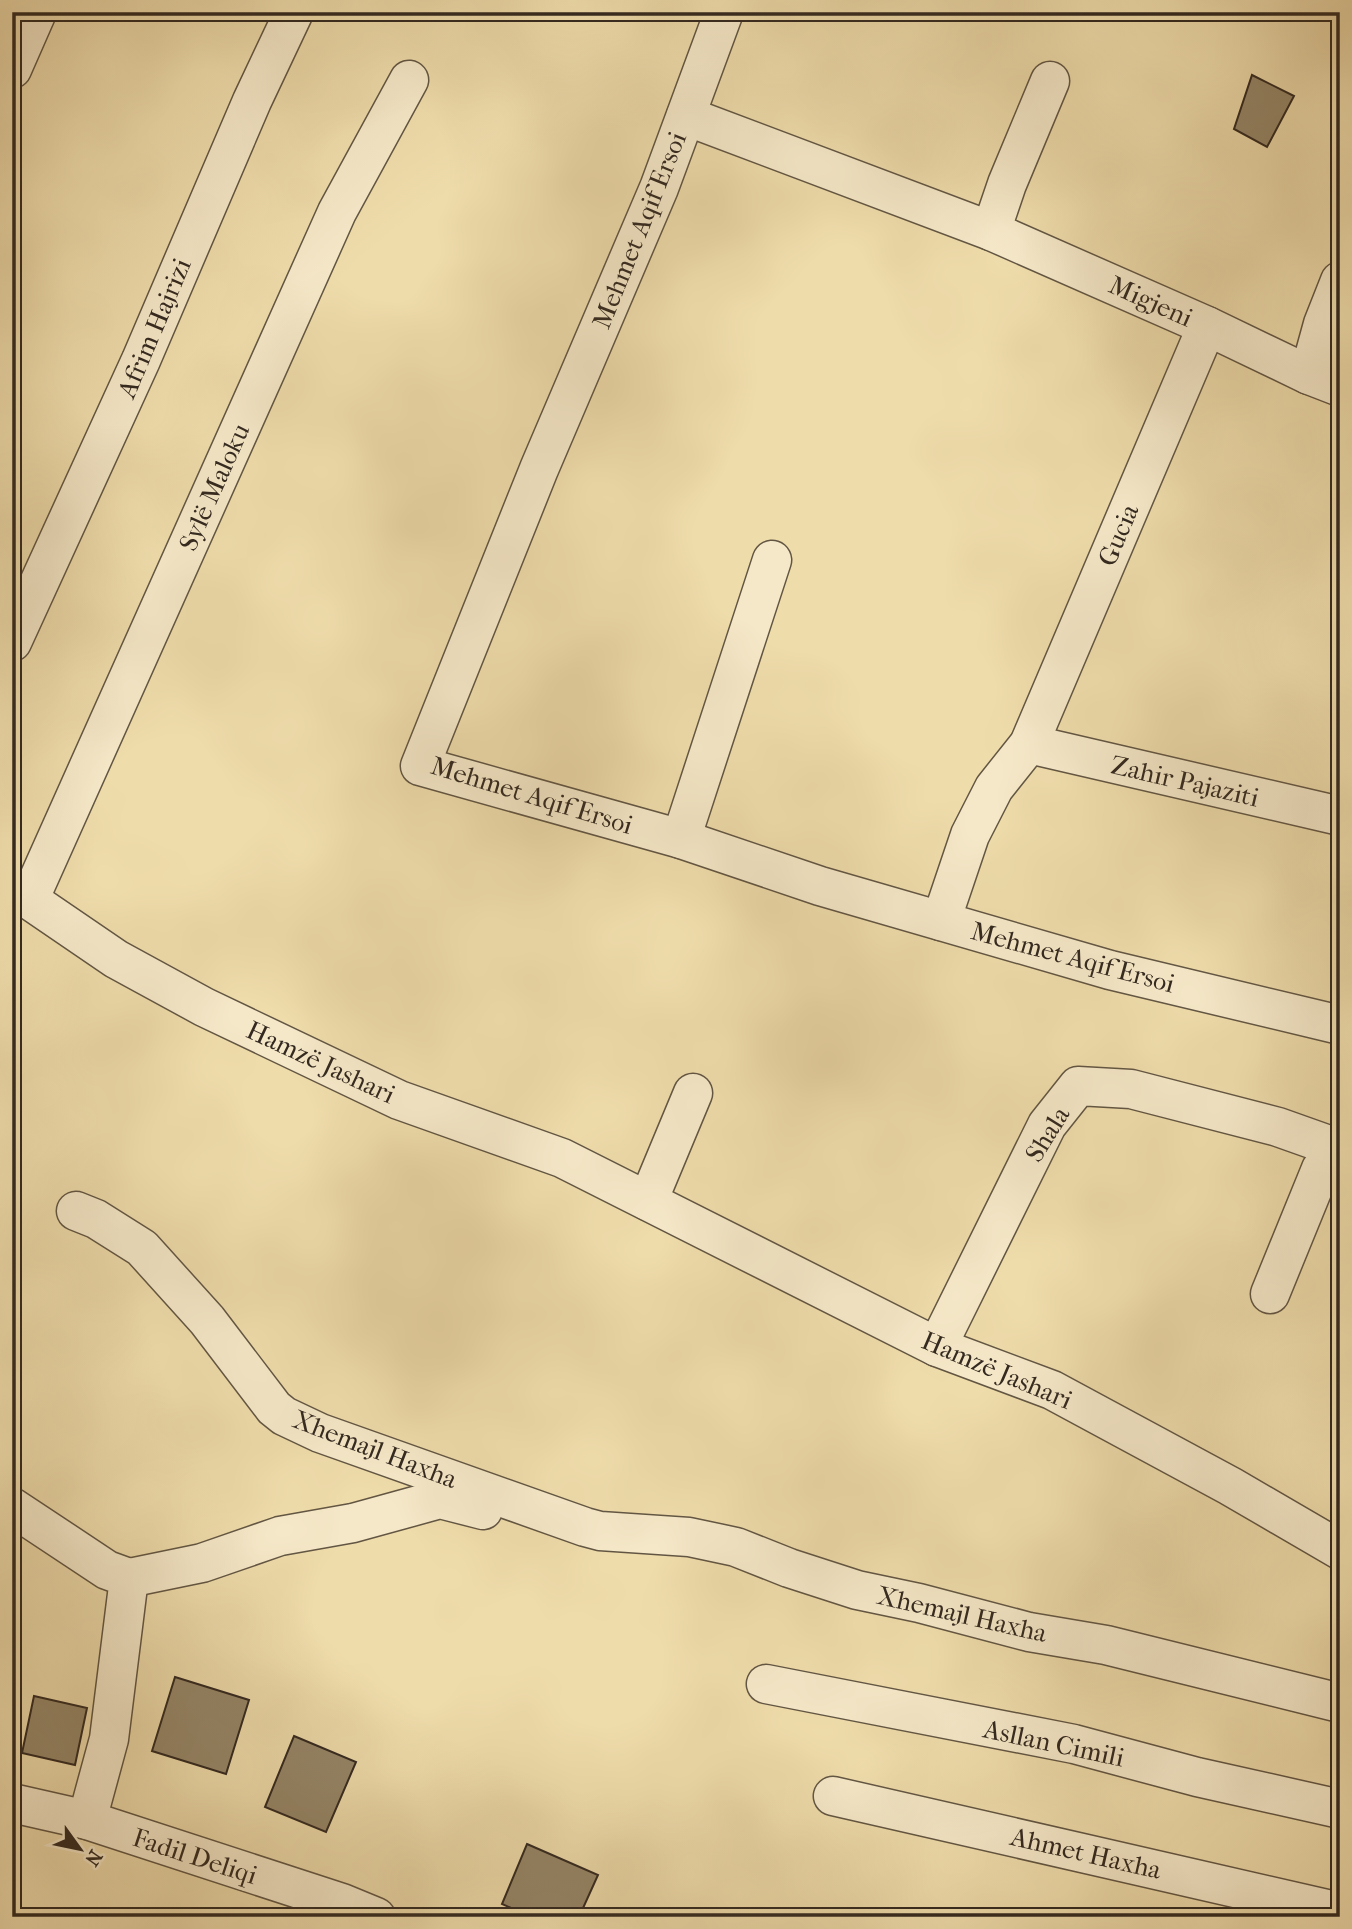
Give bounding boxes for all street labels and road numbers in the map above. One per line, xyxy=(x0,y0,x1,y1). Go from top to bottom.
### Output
street label: Mehmet Aqif Ersoi xyxy=(586,127,693,333)
street label: Afrim Hajrizi xyxy=(111,253,198,404)
street label: Migjeni xyxy=(1104,269,1198,334)
street label: Sylë Maloku xyxy=(173,419,256,556)
street label: Gucia xyxy=(1092,499,1146,571)
street label: Zahir Pajaziti xyxy=(1108,749,1262,814)
street label: Mehmet Aqif Ersoi xyxy=(427,750,637,841)
street label: Mehmet Aqif Ersoi xyxy=(968,915,1178,1000)
street label: Hamzë Jashari xyxy=(242,1015,400,1110)
street label: Shala xyxy=(1019,1100,1077,1168)
street label: Hamzë Jashari xyxy=(917,1325,1077,1416)
street label: Xhemajl Haxha xyxy=(288,1404,462,1495)
street label: Xhemajl Haxha xyxy=(874,1580,1051,1649)
street label: Asllan Cimili xyxy=(980,1713,1127,1774)
street label: Ahmet Haxha xyxy=(1007,1821,1165,1886)
street label: Fadil Deliqi xyxy=(129,1822,261,1891)

